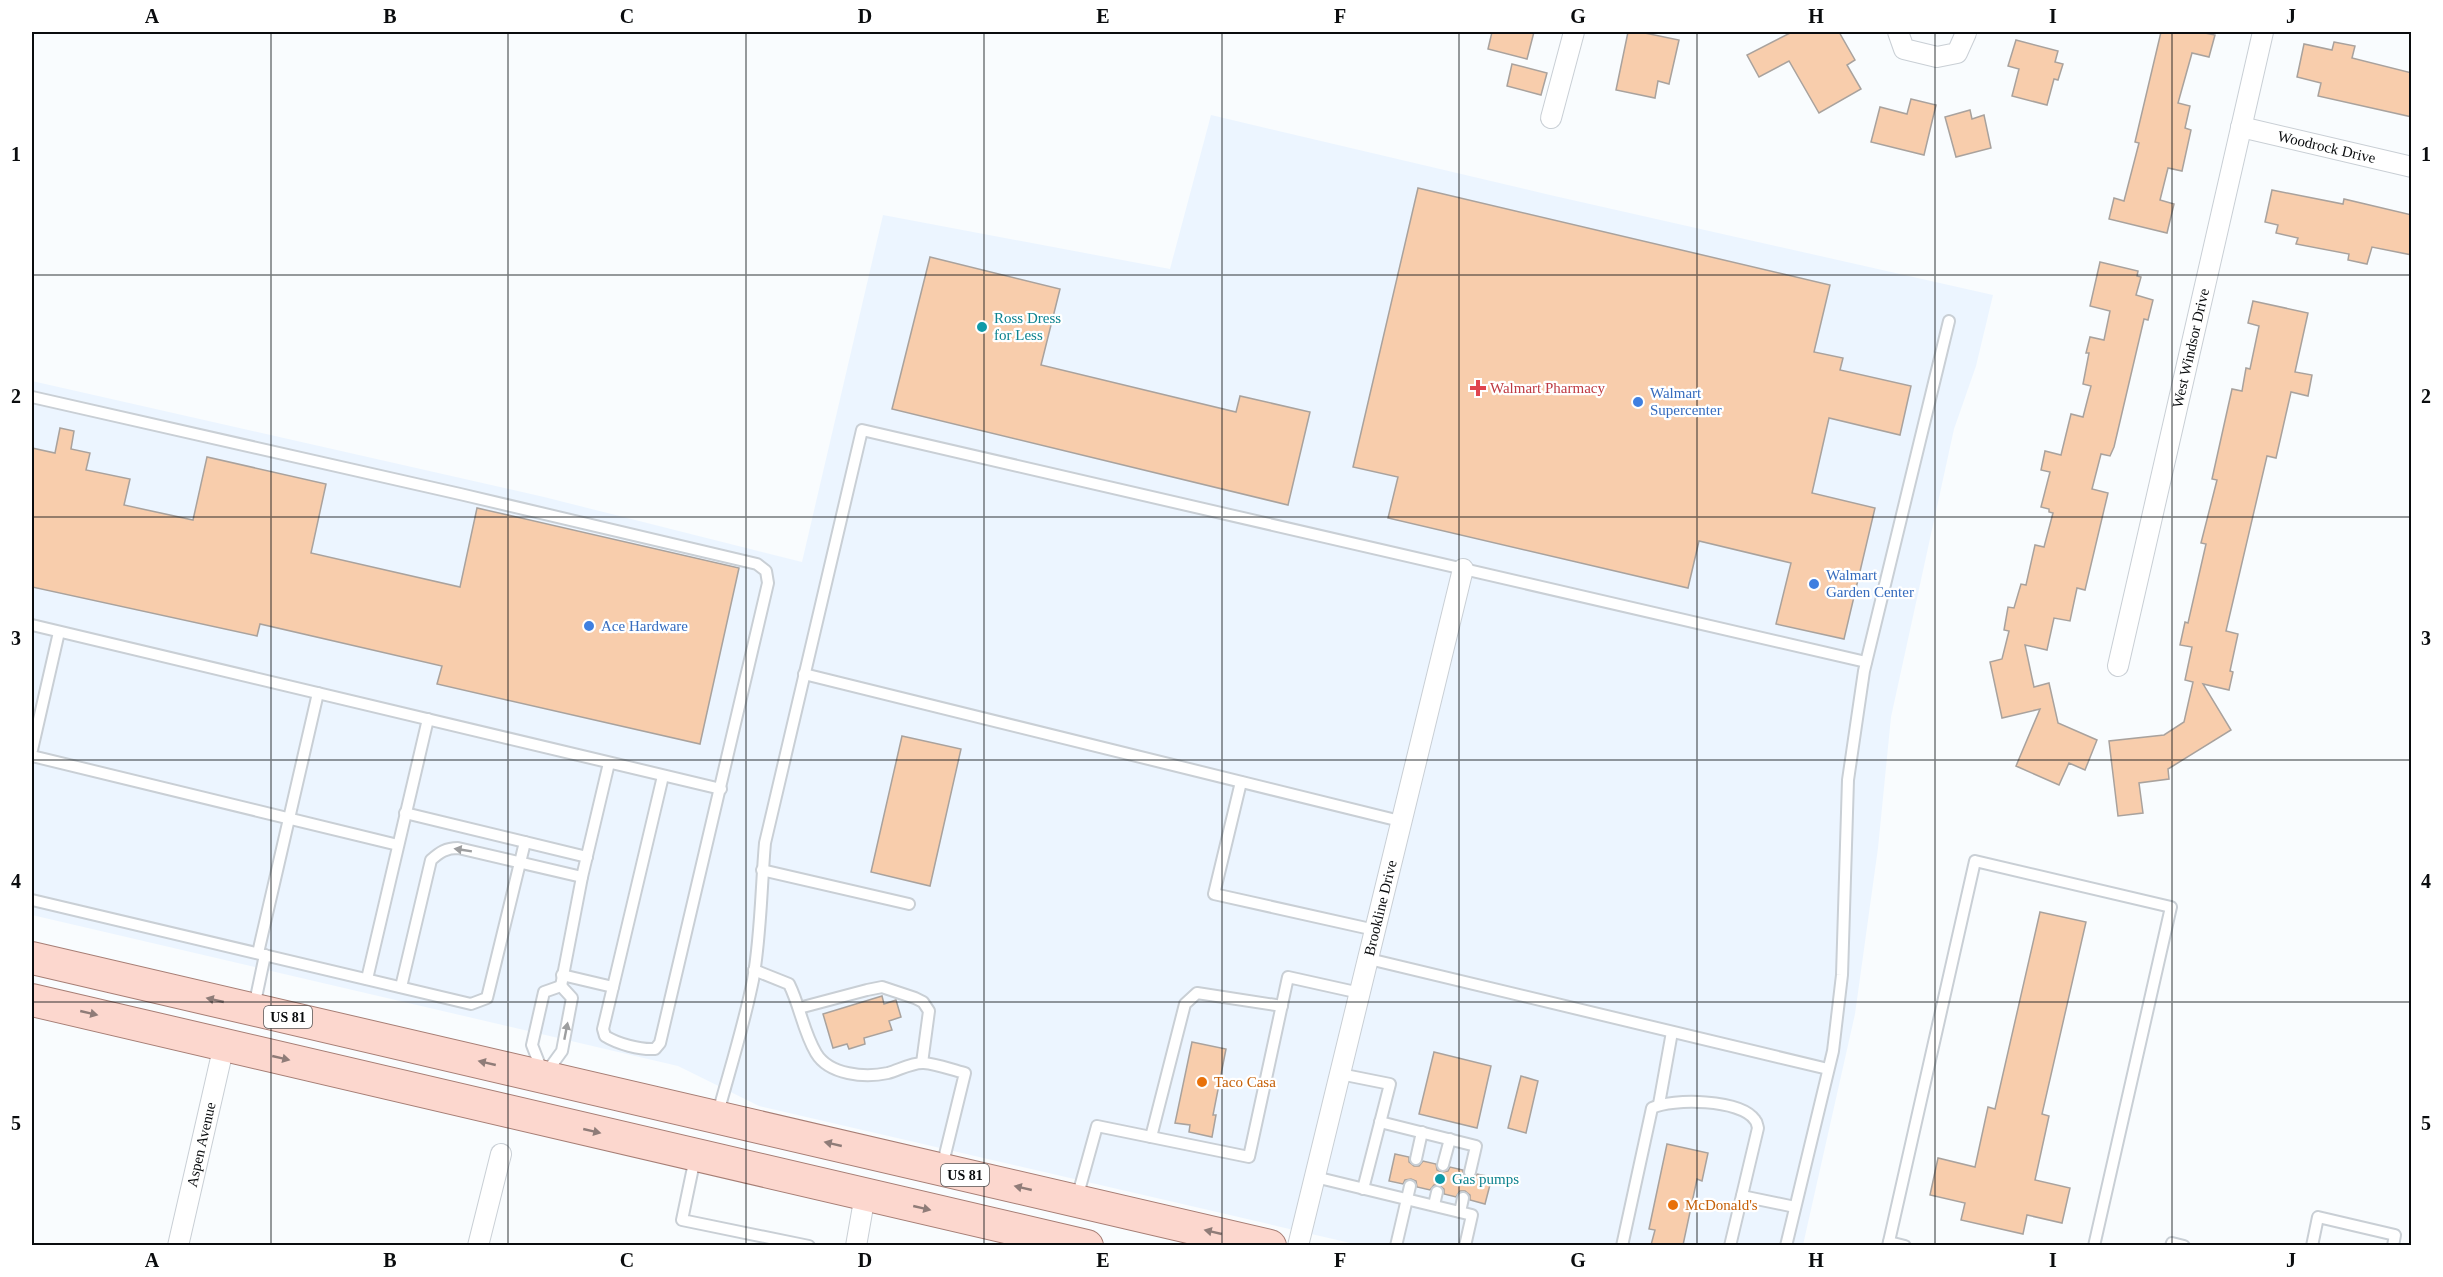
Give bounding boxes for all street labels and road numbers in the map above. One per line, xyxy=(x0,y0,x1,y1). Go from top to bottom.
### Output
street label: Woodrock Drive xyxy=(2276,128,2378,166)
street label: West Windsor Drive xyxy=(2169,287,2212,410)
street label: Brookline Drive xyxy=(1361,858,1400,957)
road number: US 81 xyxy=(264,1006,312,1028)
street label: Aspen Avenue xyxy=(184,1100,219,1189)
road number: US 81 xyxy=(941,1164,989,1186)

